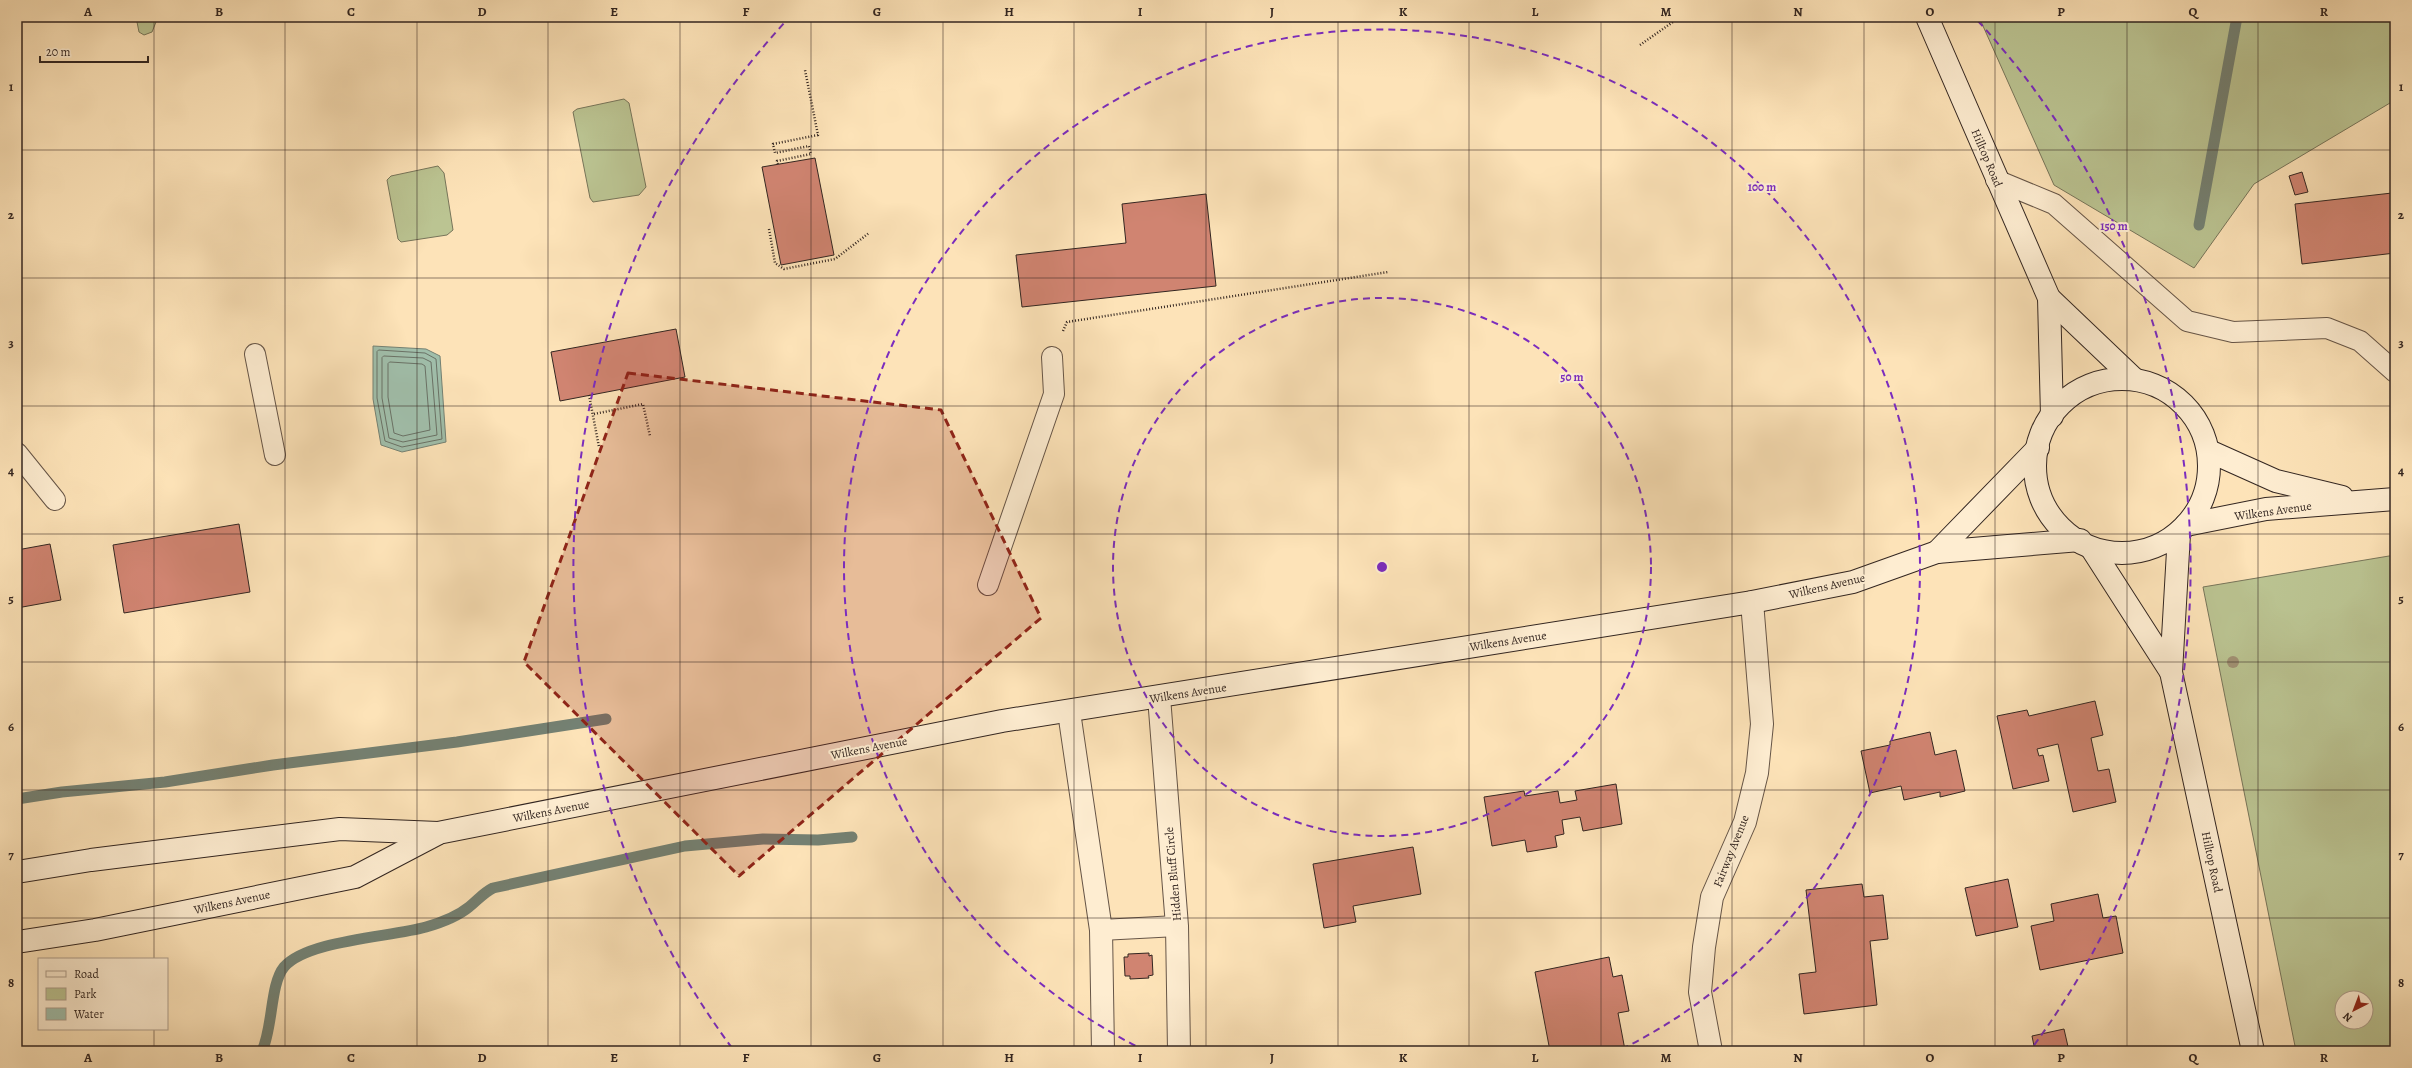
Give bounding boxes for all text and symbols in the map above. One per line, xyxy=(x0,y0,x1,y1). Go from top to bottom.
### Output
text: A xyxy=(83,3,93,20)
text: B xyxy=(215,3,223,20)
text: C xyxy=(347,3,355,20)
text: D xyxy=(477,3,487,20)
text: E xyxy=(610,3,618,20)
text: F xyxy=(743,3,750,20)
text: G xyxy=(873,3,881,20)
text: H xyxy=(1004,3,1014,20)
text: I xyxy=(1138,3,1143,20)
text: J xyxy=(1270,3,1274,20)
text: K xyxy=(1399,3,1408,20)
text: L xyxy=(1532,3,1539,20)
text: M xyxy=(1661,3,1672,20)
text: N xyxy=(1793,3,1803,20)
text: O xyxy=(1926,3,1935,20)
text: P xyxy=(2057,3,2065,20)
text: Q xyxy=(2189,3,2200,20)
text: R xyxy=(2320,3,2329,20)
scale bar xyxy=(40,38,148,64)
text: 20 m xyxy=(46,44,70,60)
text: 1 xyxy=(9,78,14,95)
text: 1 xyxy=(2399,78,2404,95)
street label: Hilltop Road xyxy=(1968,126,2007,190)
text: 100 m xyxy=(1748,179,1776,195)
text: 2 xyxy=(8,206,15,223)
text: 2 xyxy=(2398,206,2405,223)
text: 150 m xyxy=(2100,218,2128,234)
text: 3 xyxy=(8,334,14,351)
text: 3 xyxy=(2398,334,2404,351)
text: 50 m xyxy=(1560,369,1584,385)
text: 4 xyxy=(8,462,14,479)
text: 4 xyxy=(2398,462,2404,479)
street label: Wilkens Avenue xyxy=(2232,498,2313,524)
centre of rings xyxy=(1375,560,1389,574)
street label: Wilkens Avenue xyxy=(1786,569,1867,603)
text: 5 xyxy=(8,590,14,607)
text: 5 xyxy=(2398,590,2404,607)
street label: Wilkens Avenue xyxy=(1467,627,1548,655)
street label: Wilkens Avenue xyxy=(1147,679,1228,707)
text: 6 xyxy=(8,718,14,735)
text: 6 xyxy=(2398,718,2404,735)
street label: Wilkens Avenue xyxy=(828,733,909,763)
street label: Wilkens Avenue xyxy=(510,796,591,826)
street label: Fairway Avenue xyxy=(1709,813,1753,889)
street label: Hidden Bluff Circle xyxy=(1161,826,1185,922)
street label: Hilltop Road xyxy=(2198,830,2226,894)
text: 7 xyxy=(8,846,14,863)
text: 7 xyxy=(2398,846,2404,863)
street label: Wilkens Avenue xyxy=(191,886,272,918)
legend xyxy=(38,958,168,1030)
text: Road xyxy=(74,966,100,982)
text: 8 xyxy=(8,974,14,991)
text: 8 xyxy=(2398,974,2404,991)
text: Park xyxy=(74,986,97,1002)
north arrow xyxy=(2334,990,2374,1030)
text: Water xyxy=(73,1006,104,1022)
text: N xyxy=(2340,1009,2356,1025)
text: A xyxy=(83,1049,93,1066)
text: B xyxy=(215,1049,223,1066)
text: C xyxy=(347,1049,355,1066)
text: D xyxy=(477,1049,487,1066)
text: E xyxy=(610,1049,618,1066)
text: F xyxy=(743,1049,750,1066)
text: G xyxy=(873,1049,881,1066)
text: H xyxy=(1004,1049,1014,1066)
text: I xyxy=(1138,1049,1143,1066)
text: J xyxy=(1270,1049,1274,1066)
text: K xyxy=(1399,1049,1408,1066)
text: L xyxy=(1532,1049,1539,1066)
text: M xyxy=(1661,1049,1672,1066)
text: N xyxy=(1793,1049,1803,1066)
text: O xyxy=(1926,1049,1935,1066)
text: P xyxy=(2057,1049,2065,1066)
text: Q xyxy=(2189,1049,2200,1066)
text: R xyxy=(2320,1049,2329,1066)

